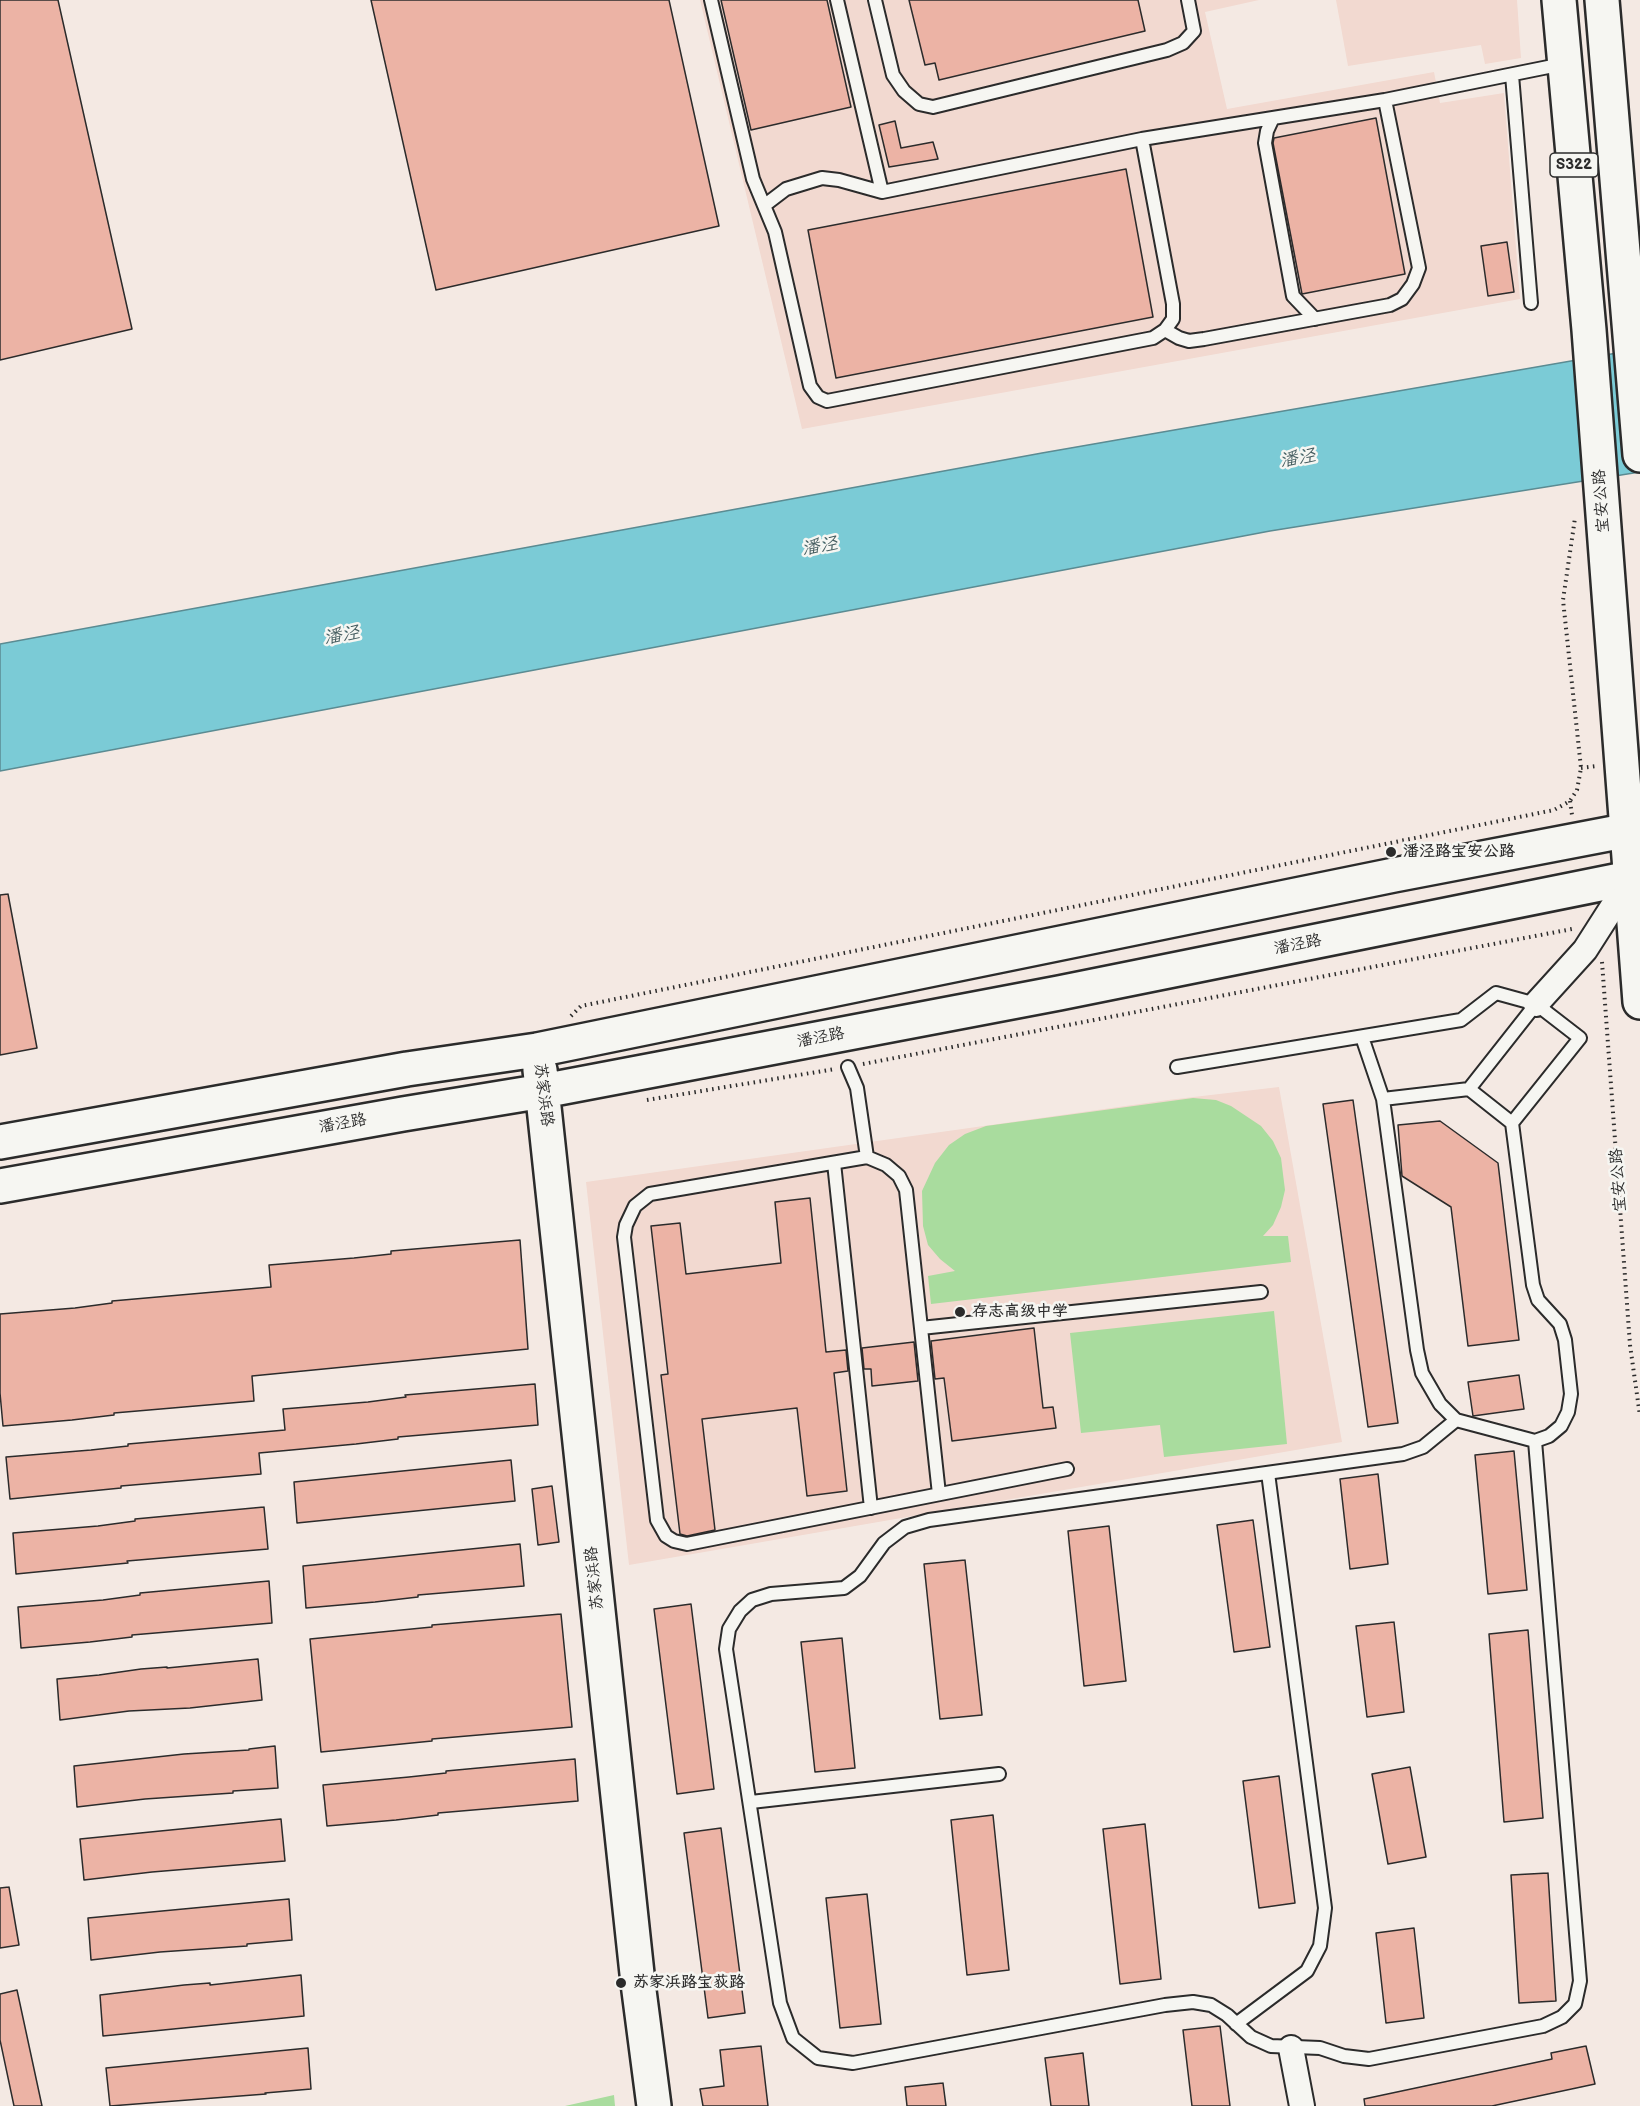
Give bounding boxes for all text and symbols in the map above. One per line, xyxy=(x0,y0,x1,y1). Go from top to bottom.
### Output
road number: S322 xyxy=(1550,153,1598,177)
water label: 潘泾 xyxy=(1278,445,1318,473)
street label: 宝安公路 xyxy=(1590,468,1614,534)
water label: 潘泾 xyxy=(800,533,840,561)
water label: 潘泾 xyxy=(322,622,362,650)
place label: 潘泾路宝安公路 xyxy=(1403,842,1515,862)
marker: 潘泾路宝安公路 xyxy=(1384,845,1398,859)
street label: 潘泾路 xyxy=(1273,931,1323,959)
street label: 潘泾路 xyxy=(796,1024,846,1052)
street label: 苏家浜路 xyxy=(530,1062,556,1128)
street label: 潘泾路 xyxy=(318,1110,368,1138)
street label: 宝安公路 xyxy=(1607,1147,1631,1213)
place label: 存志高级中学 xyxy=(972,1302,1068,1322)
marker: 存志高级中学 xyxy=(953,1305,967,1319)
street label: 苏家浜路 xyxy=(582,1545,608,1611)
place label: 苏家浜路宝荻路 xyxy=(633,1973,745,1993)
marker: 苏家浜路宝荻路 xyxy=(614,1976,628,1990)

